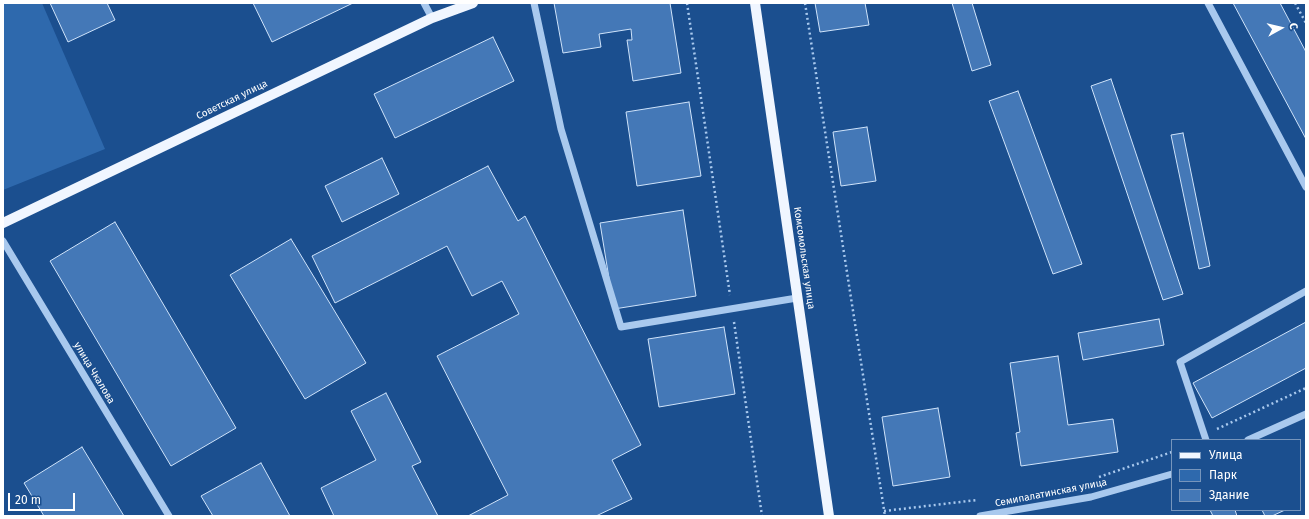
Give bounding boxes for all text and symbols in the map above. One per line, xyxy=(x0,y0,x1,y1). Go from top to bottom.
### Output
north arrow xyxy=(1261,8,1301,48)
text: С xyxy=(1287,22,1300,30)
street label: Советская улица xyxy=(195,78,269,122)
street label: Комсомольская улица xyxy=(791,206,817,310)
street label: улица Чкалова xyxy=(71,340,117,406)
legend xyxy=(1171,439,1301,511)
text: Улица xyxy=(1209,448,1243,462)
text: Парк xyxy=(1209,468,1237,482)
street label: Семипалатинская улица xyxy=(994,476,1108,510)
scale bar xyxy=(10,485,77,511)
text: Здание xyxy=(1209,488,1249,502)
text: 20 m xyxy=(15,493,41,507)

